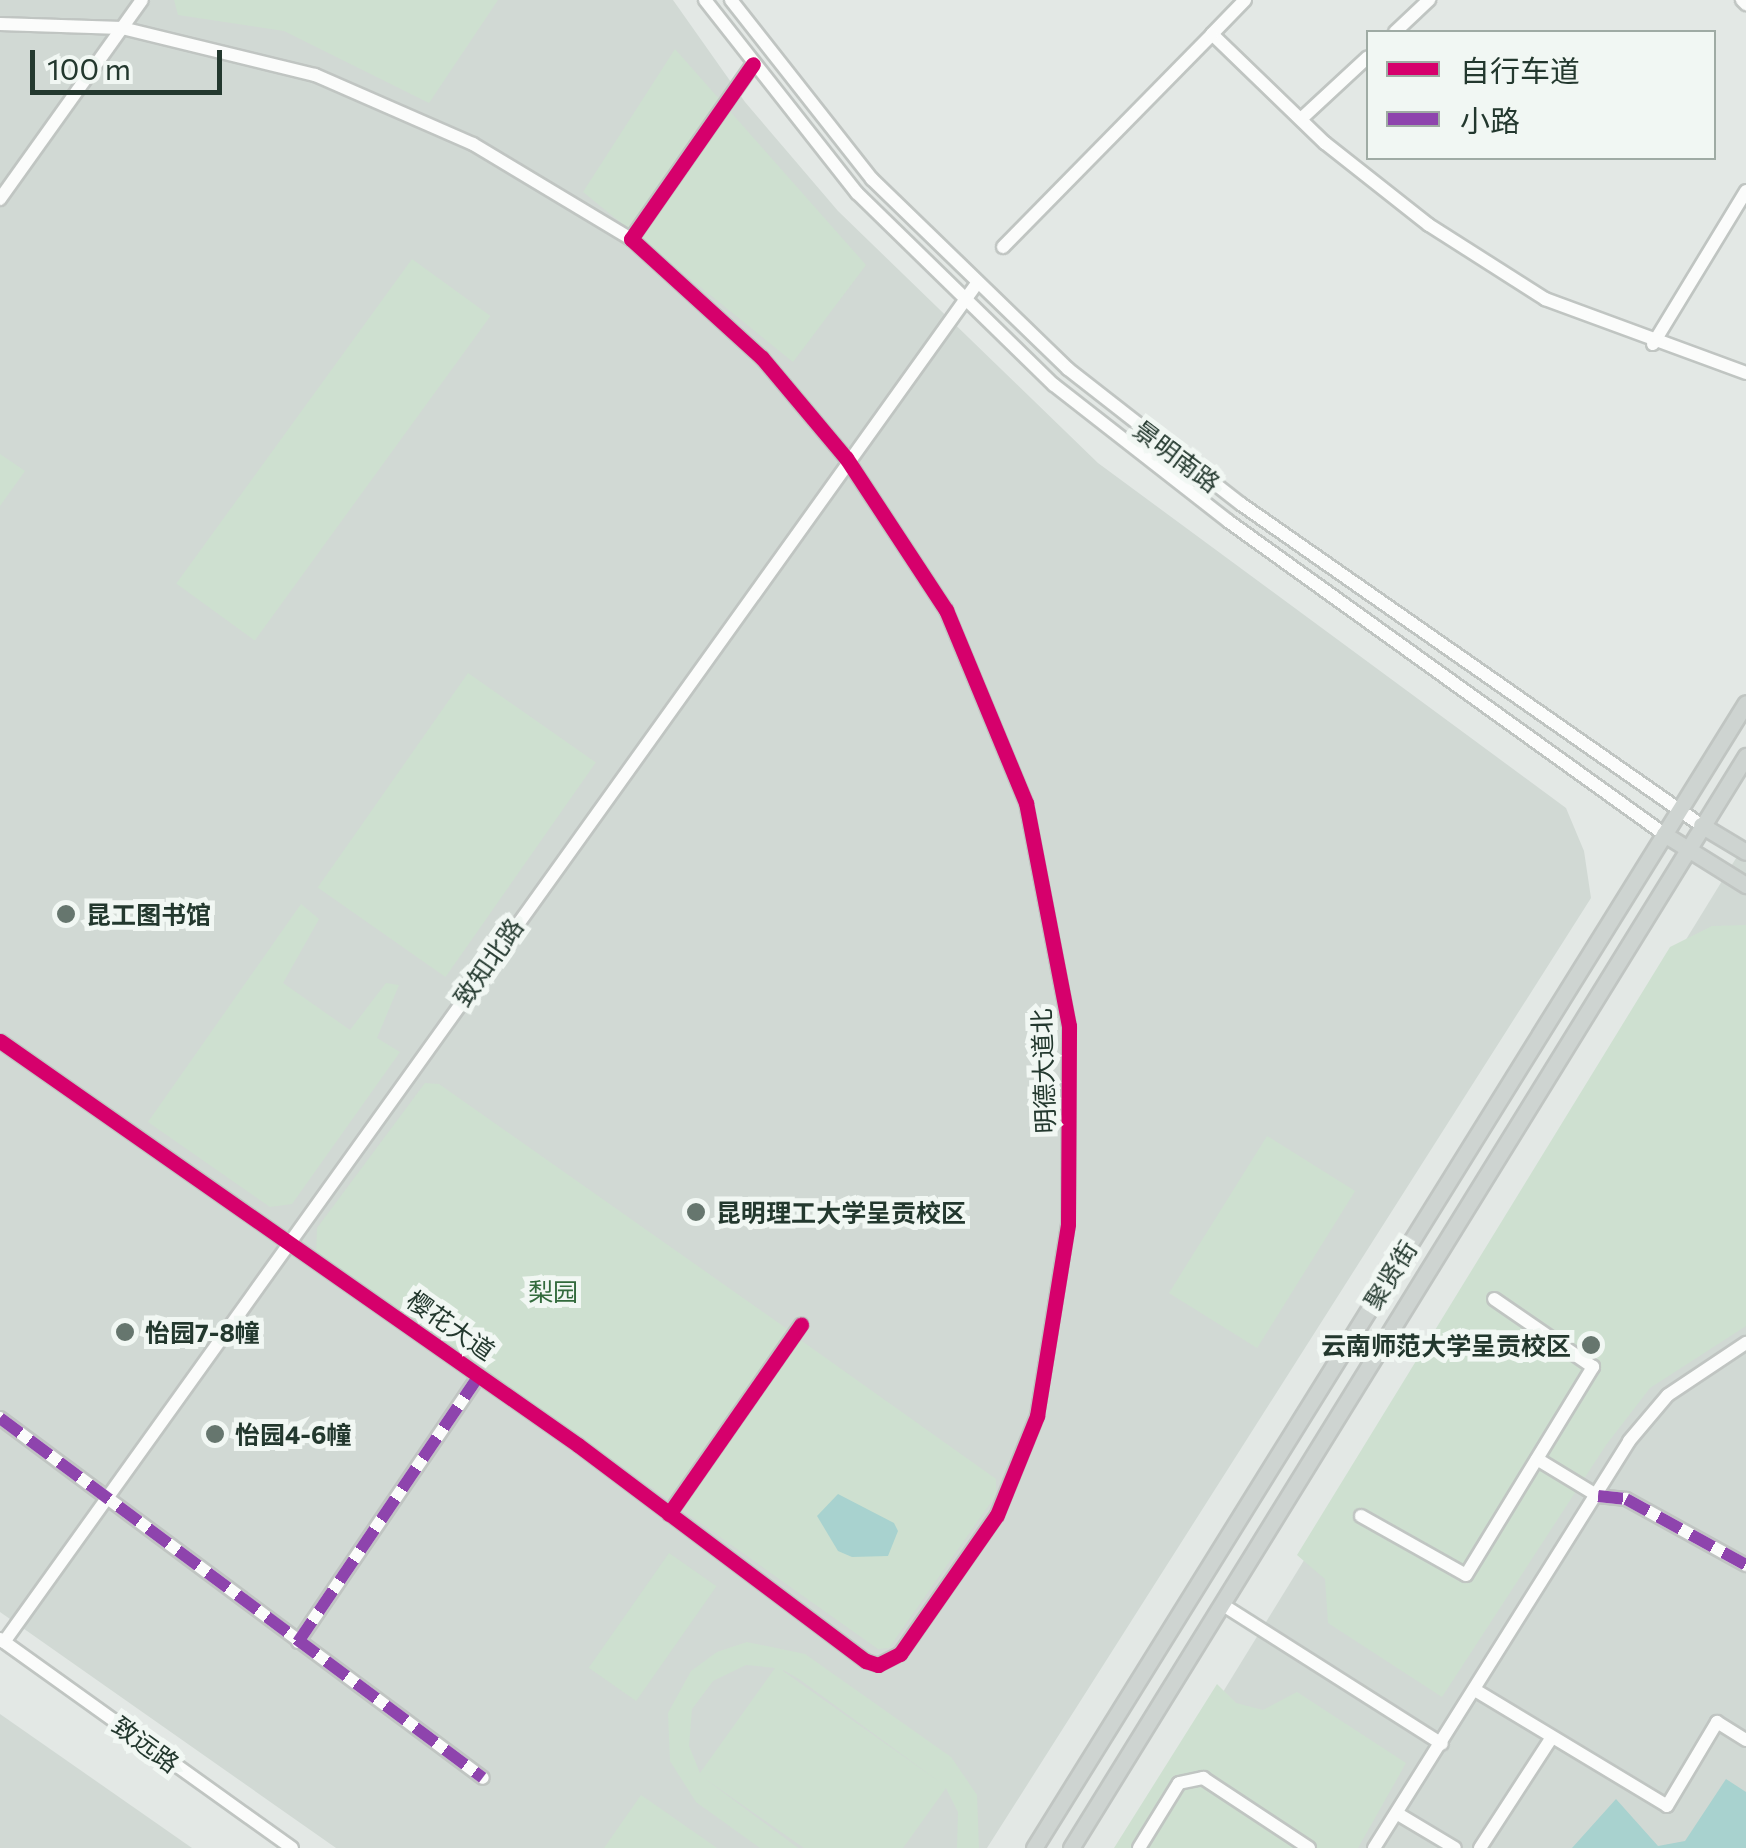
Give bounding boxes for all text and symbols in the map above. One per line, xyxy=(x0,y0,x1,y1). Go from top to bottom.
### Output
scale bar xyxy=(35,30,228,92)
legend xyxy=(1366,30,1716,160)
text: 100 m xyxy=(47,49,131,86)
text: 自行车道 xyxy=(1460,51,1580,88)
text: 小路 xyxy=(1460,101,1520,138)
street label: 景明南路 xyxy=(1128,414,1226,498)
place label: 昆工图书馆 xyxy=(86,899,211,929)
marker: 昆工图书馆 xyxy=(55,903,77,925)
street label: 致知北路 xyxy=(447,912,529,1012)
street label: 明德大道北 xyxy=(1026,1008,1060,1134)
place label: 昆明理工大学呈贡校区 xyxy=(716,1197,966,1227)
marker: 昆明理工大学呈贡校区 xyxy=(685,1201,707,1223)
street label: 聚贤街 xyxy=(1357,1235,1423,1315)
park label: 梨园 xyxy=(528,1276,578,1306)
street label: 樱花大道 xyxy=(401,1284,501,1366)
place label: 怡园7-8幢 xyxy=(145,1317,260,1347)
marker: 怡园7-8幢 xyxy=(114,1321,136,1343)
place label: 云南师范大学呈贡校区 xyxy=(1321,1330,1571,1360)
marker: 云南师范大学呈贡校区 xyxy=(1580,1334,1602,1356)
place label: 怡园4-6幢 xyxy=(235,1419,351,1449)
marker: 怡园4-6幢 xyxy=(204,1423,226,1445)
street label: 致远路 xyxy=(107,1710,185,1778)

